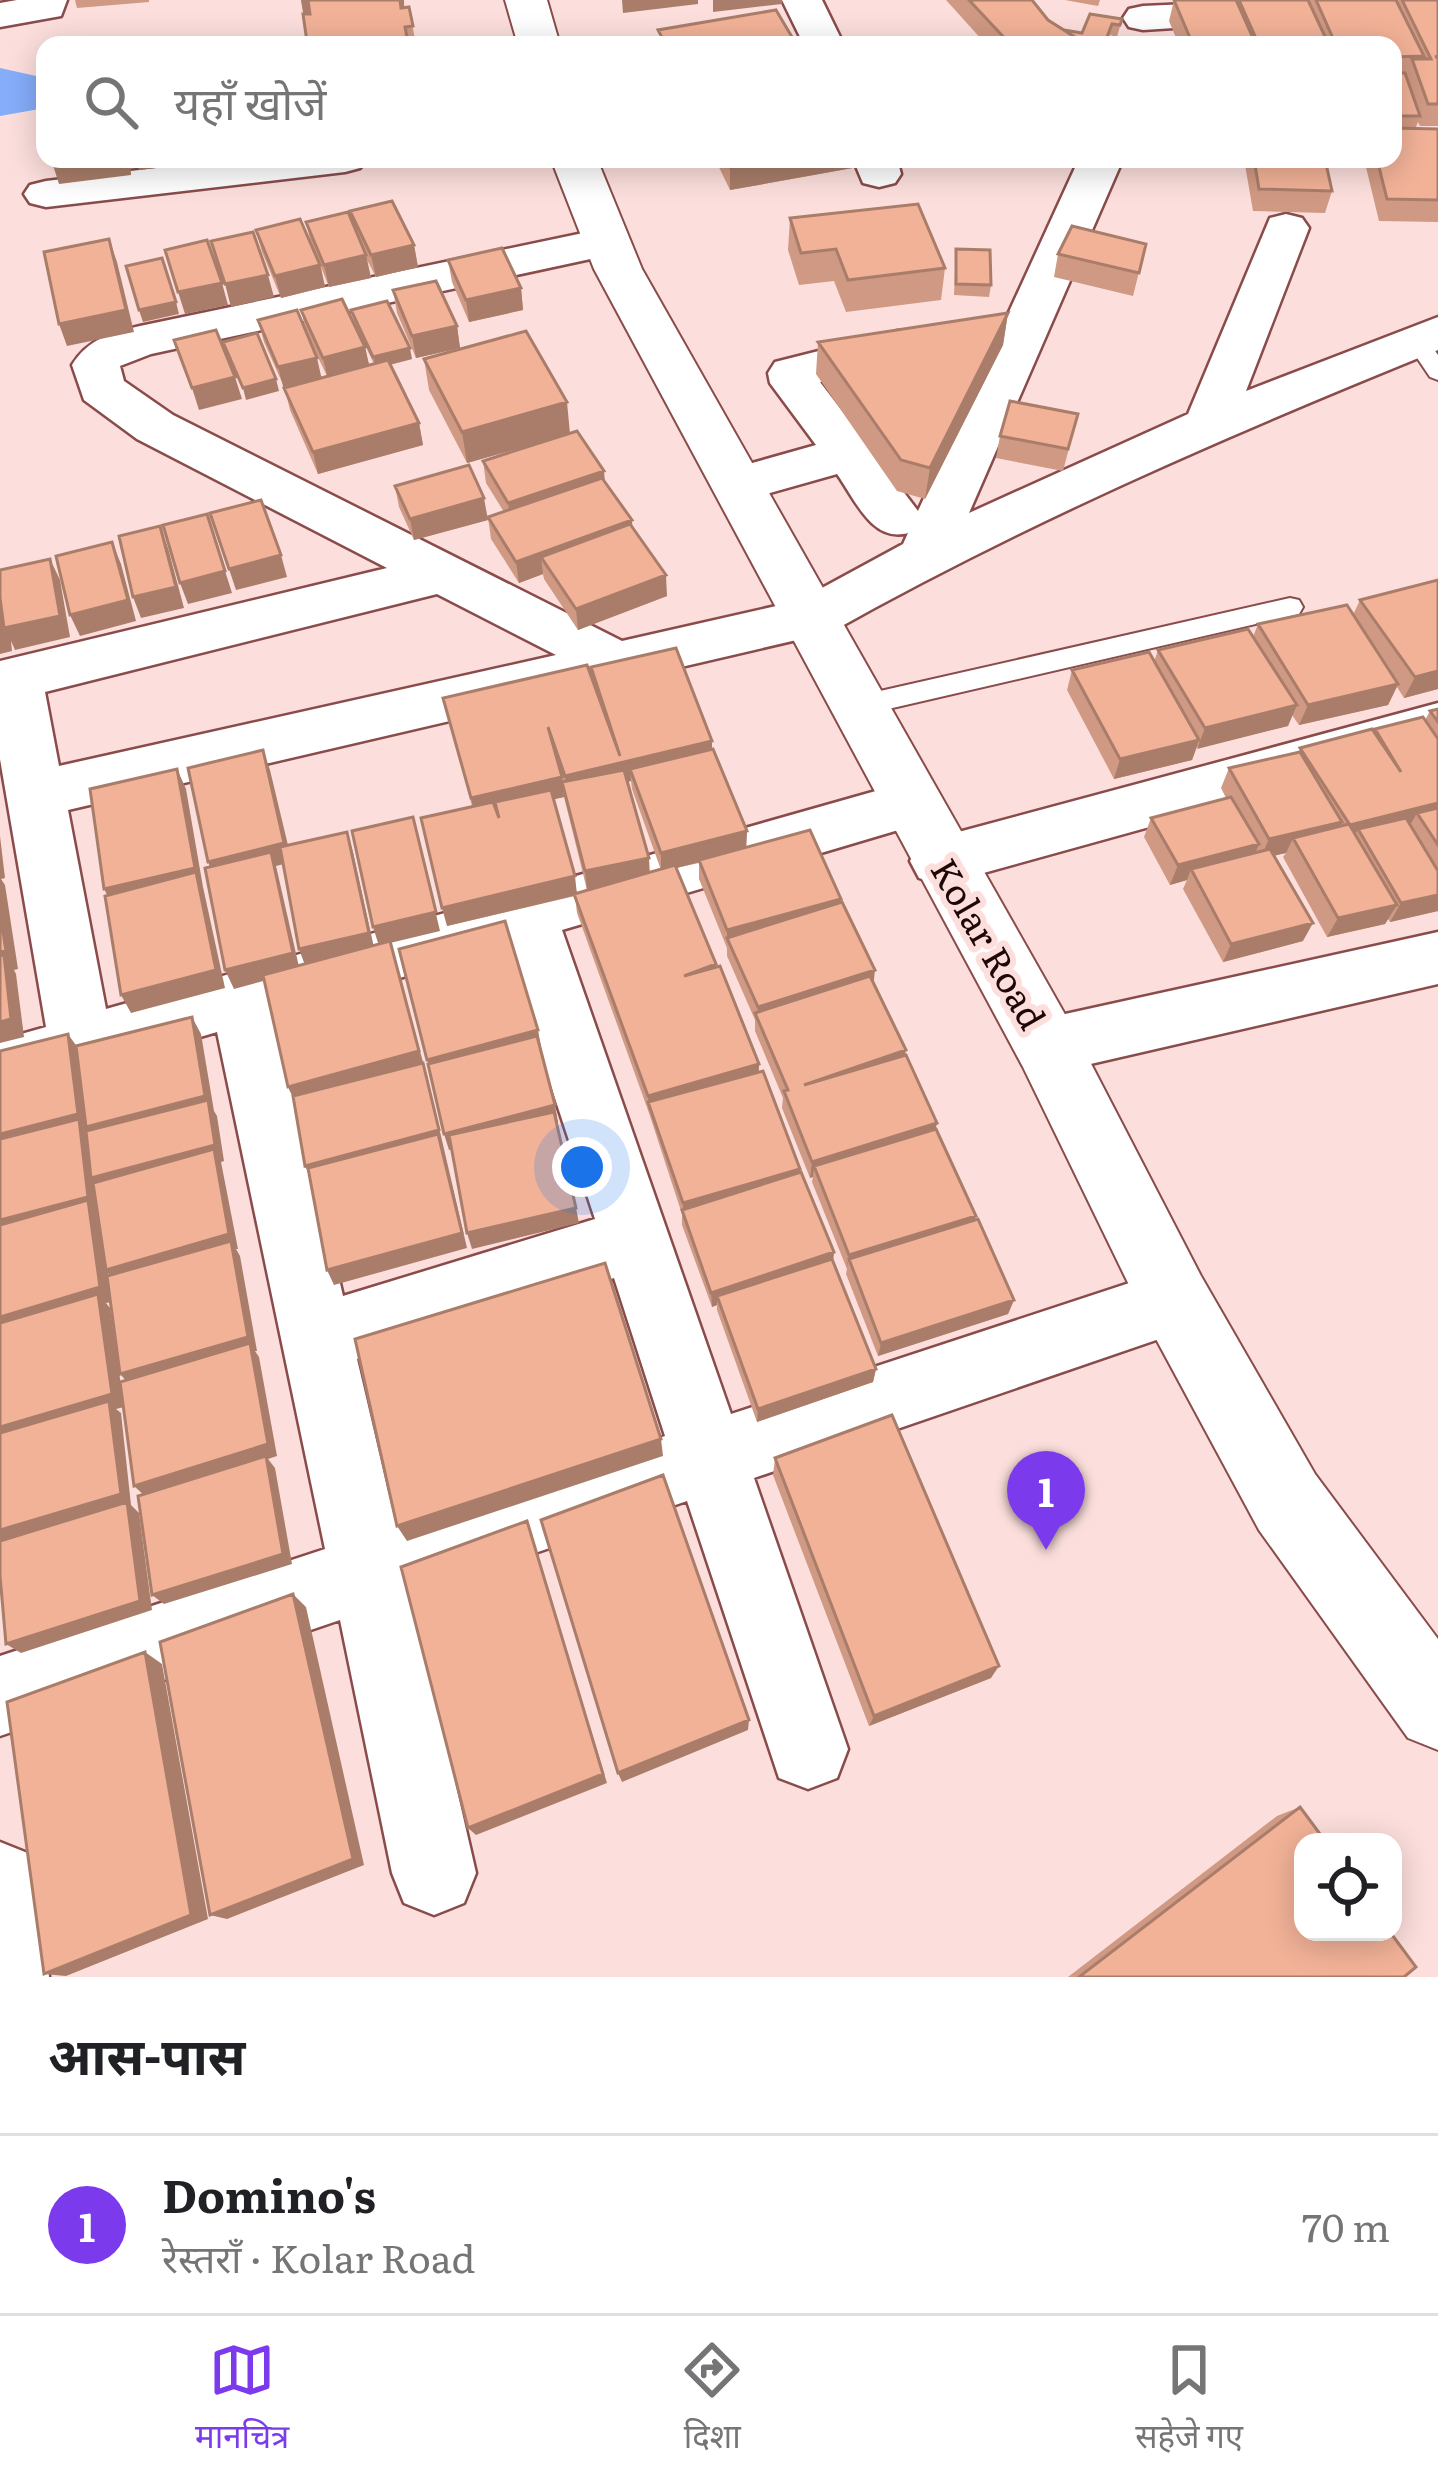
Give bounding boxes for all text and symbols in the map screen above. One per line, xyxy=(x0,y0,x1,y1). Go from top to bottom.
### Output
search box xyxy=(36,36,1402,168)
text: यहाँ खोजें xyxy=(174,67,327,134)
icon: search xyxy=(78,69,144,135)
street label: Kolar Road xyxy=(920,847,1061,1038)
your location xyxy=(552,1137,612,1197)
pin: 1 xyxy=(1007,1451,1085,1550)
map controls xyxy=(1294,1833,1402,1941)
button: locate xyxy=(1294,1833,1402,1941)
text: आस-पास xyxy=(48,2015,245,2091)
text: Domino's xyxy=(162,2160,376,2227)
text: 1 xyxy=(79,2196,95,2254)
text: 70 m xyxy=(1302,2196,1390,2254)
text: रेस्तराँ · Kolar Road xyxy=(162,2227,475,2285)
tab: मानचित्र xyxy=(195,2337,289,2461)
tab: दिशा xyxy=(679,2337,745,2461)
tab: सहेजे गए xyxy=(1135,2337,1243,2461)

